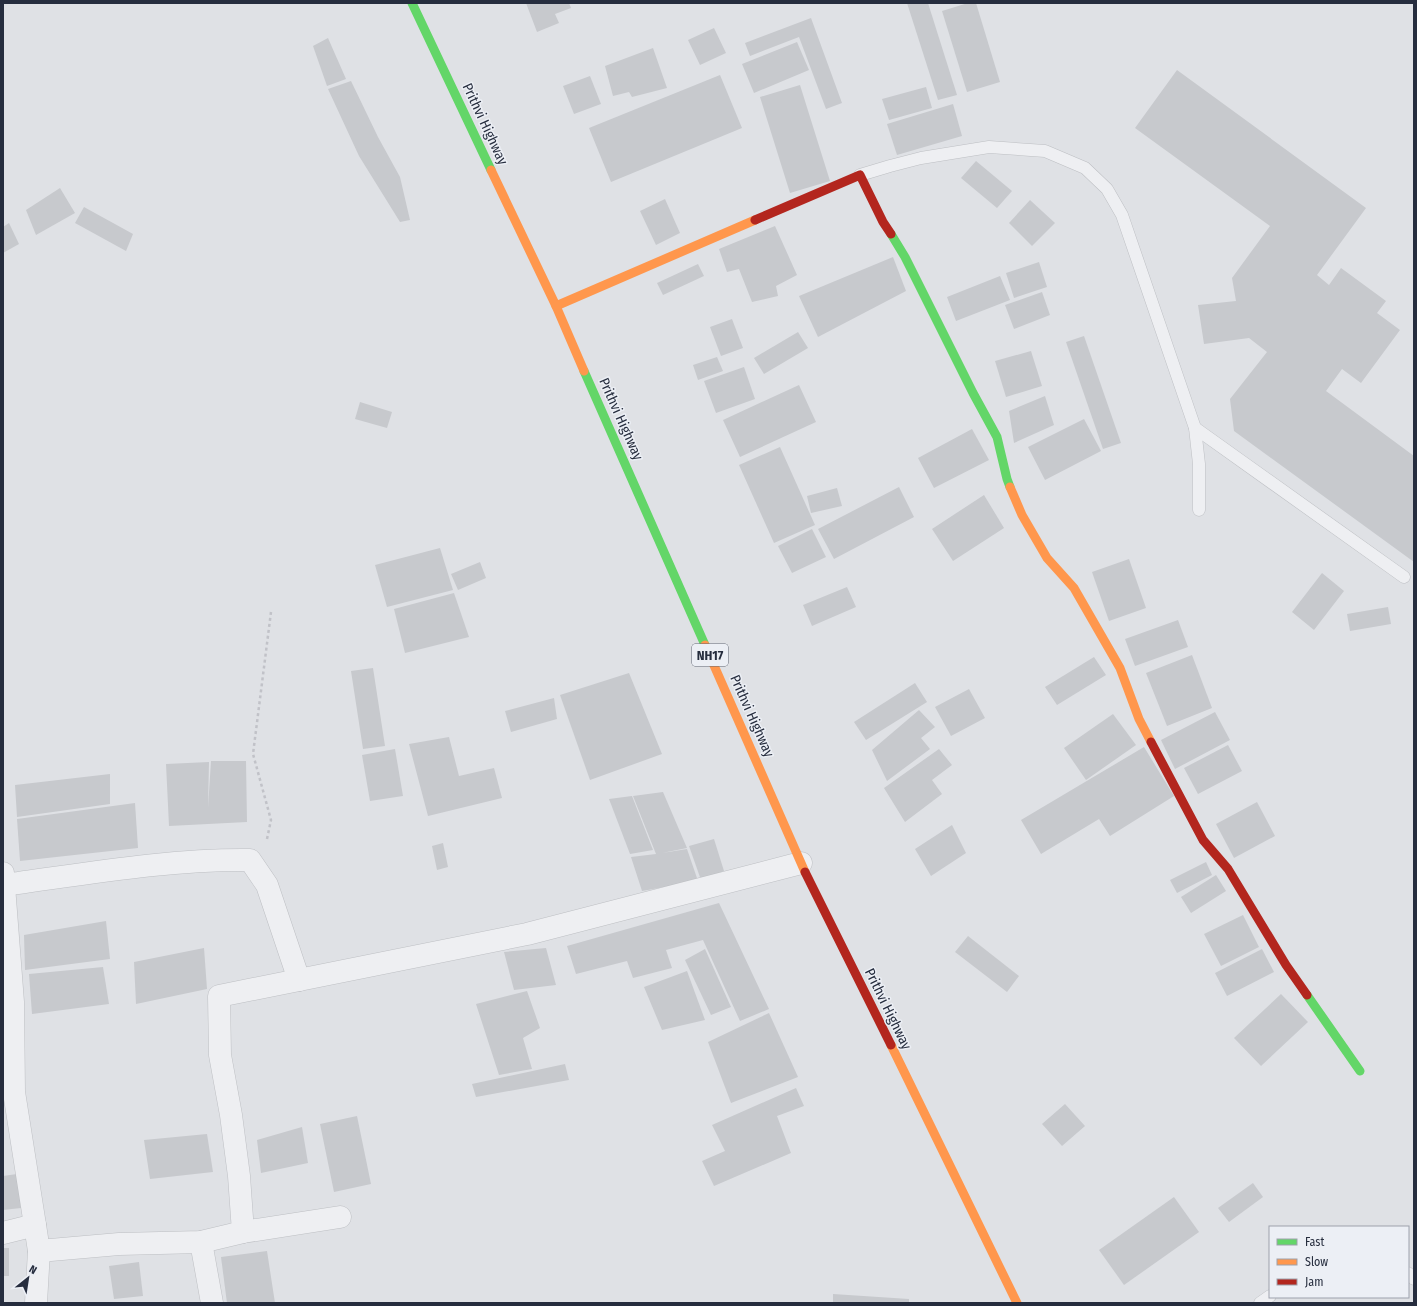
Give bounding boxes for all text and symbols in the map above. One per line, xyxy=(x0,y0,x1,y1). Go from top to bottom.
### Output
street label: Prithvi Highway xyxy=(459,80,512,168)
street label: Prithvi Highway xyxy=(595,375,647,463)
road number: NH17 xyxy=(692,644,728,666)
street label: Prithvi Highway xyxy=(726,672,778,760)
street label: Prithvi Highway xyxy=(861,966,915,1053)
legend xyxy=(1269,1226,1409,1298)
text: Fast xyxy=(1305,1235,1324,1249)
text: Slow xyxy=(1305,1255,1328,1269)
north arrow xyxy=(8,1258,48,1298)
text: N xyxy=(27,1262,39,1277)
text: Jam xyxy=(1305,1275,1323,1289)

